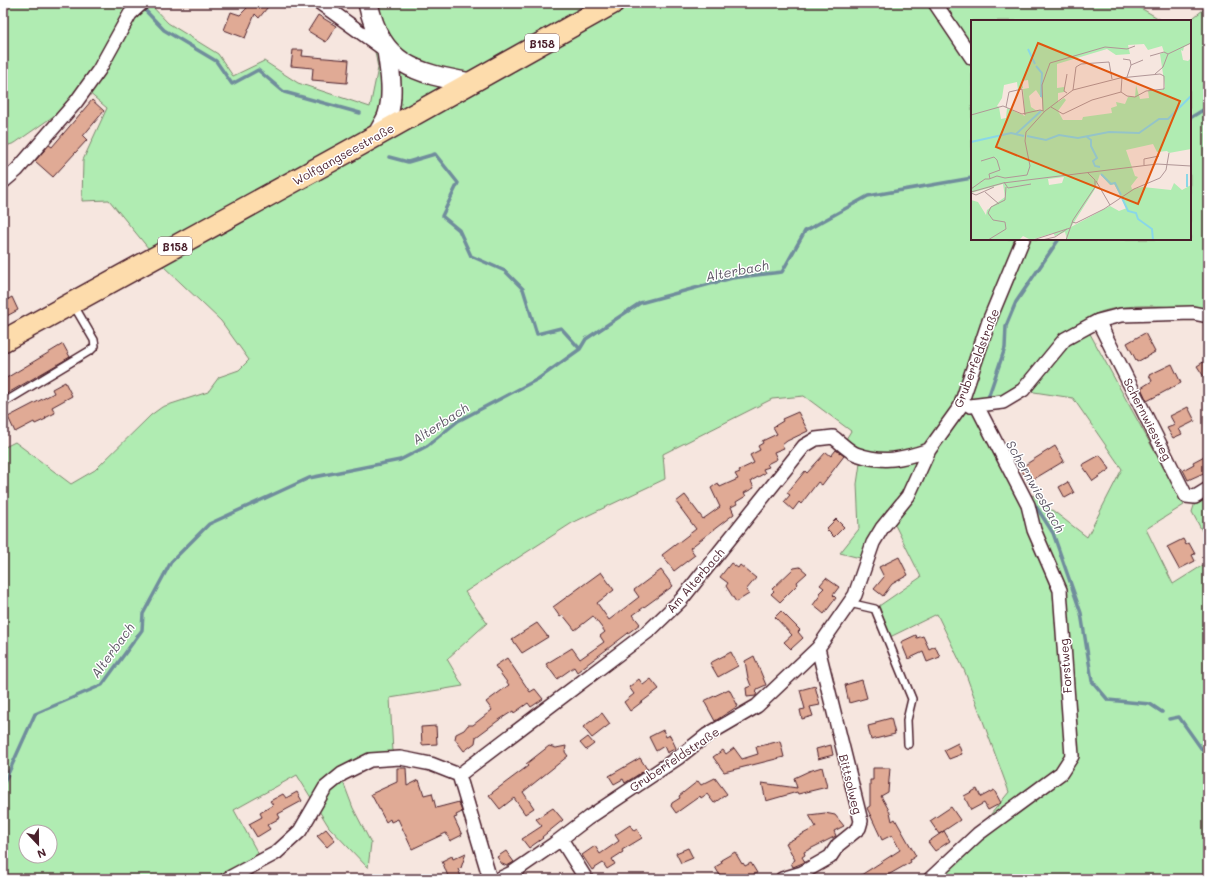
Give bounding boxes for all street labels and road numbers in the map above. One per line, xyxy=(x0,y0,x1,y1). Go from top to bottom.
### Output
road number: B158 xyxy=(525,34,559,52)
street label: Wolfgangseestraße xyxy=(289,119,397,189)
road number: B158 xyxy=(158,237,192,255)
street label: Gruberfeldstraße xyxy=(950,306,1002,410)
street label: Schernwiesweg xyxy=(1120,375,1176,463)
street label: Am Alterbach xyxy=(662,544,728,616)
street label: Forstweg xyxy=(1055,638,1075,694)
street label: Gruberfeldstraße xyxy=(626,723,722,795)
street label: Bittsolweg xyxy=(836,752,866,816)

